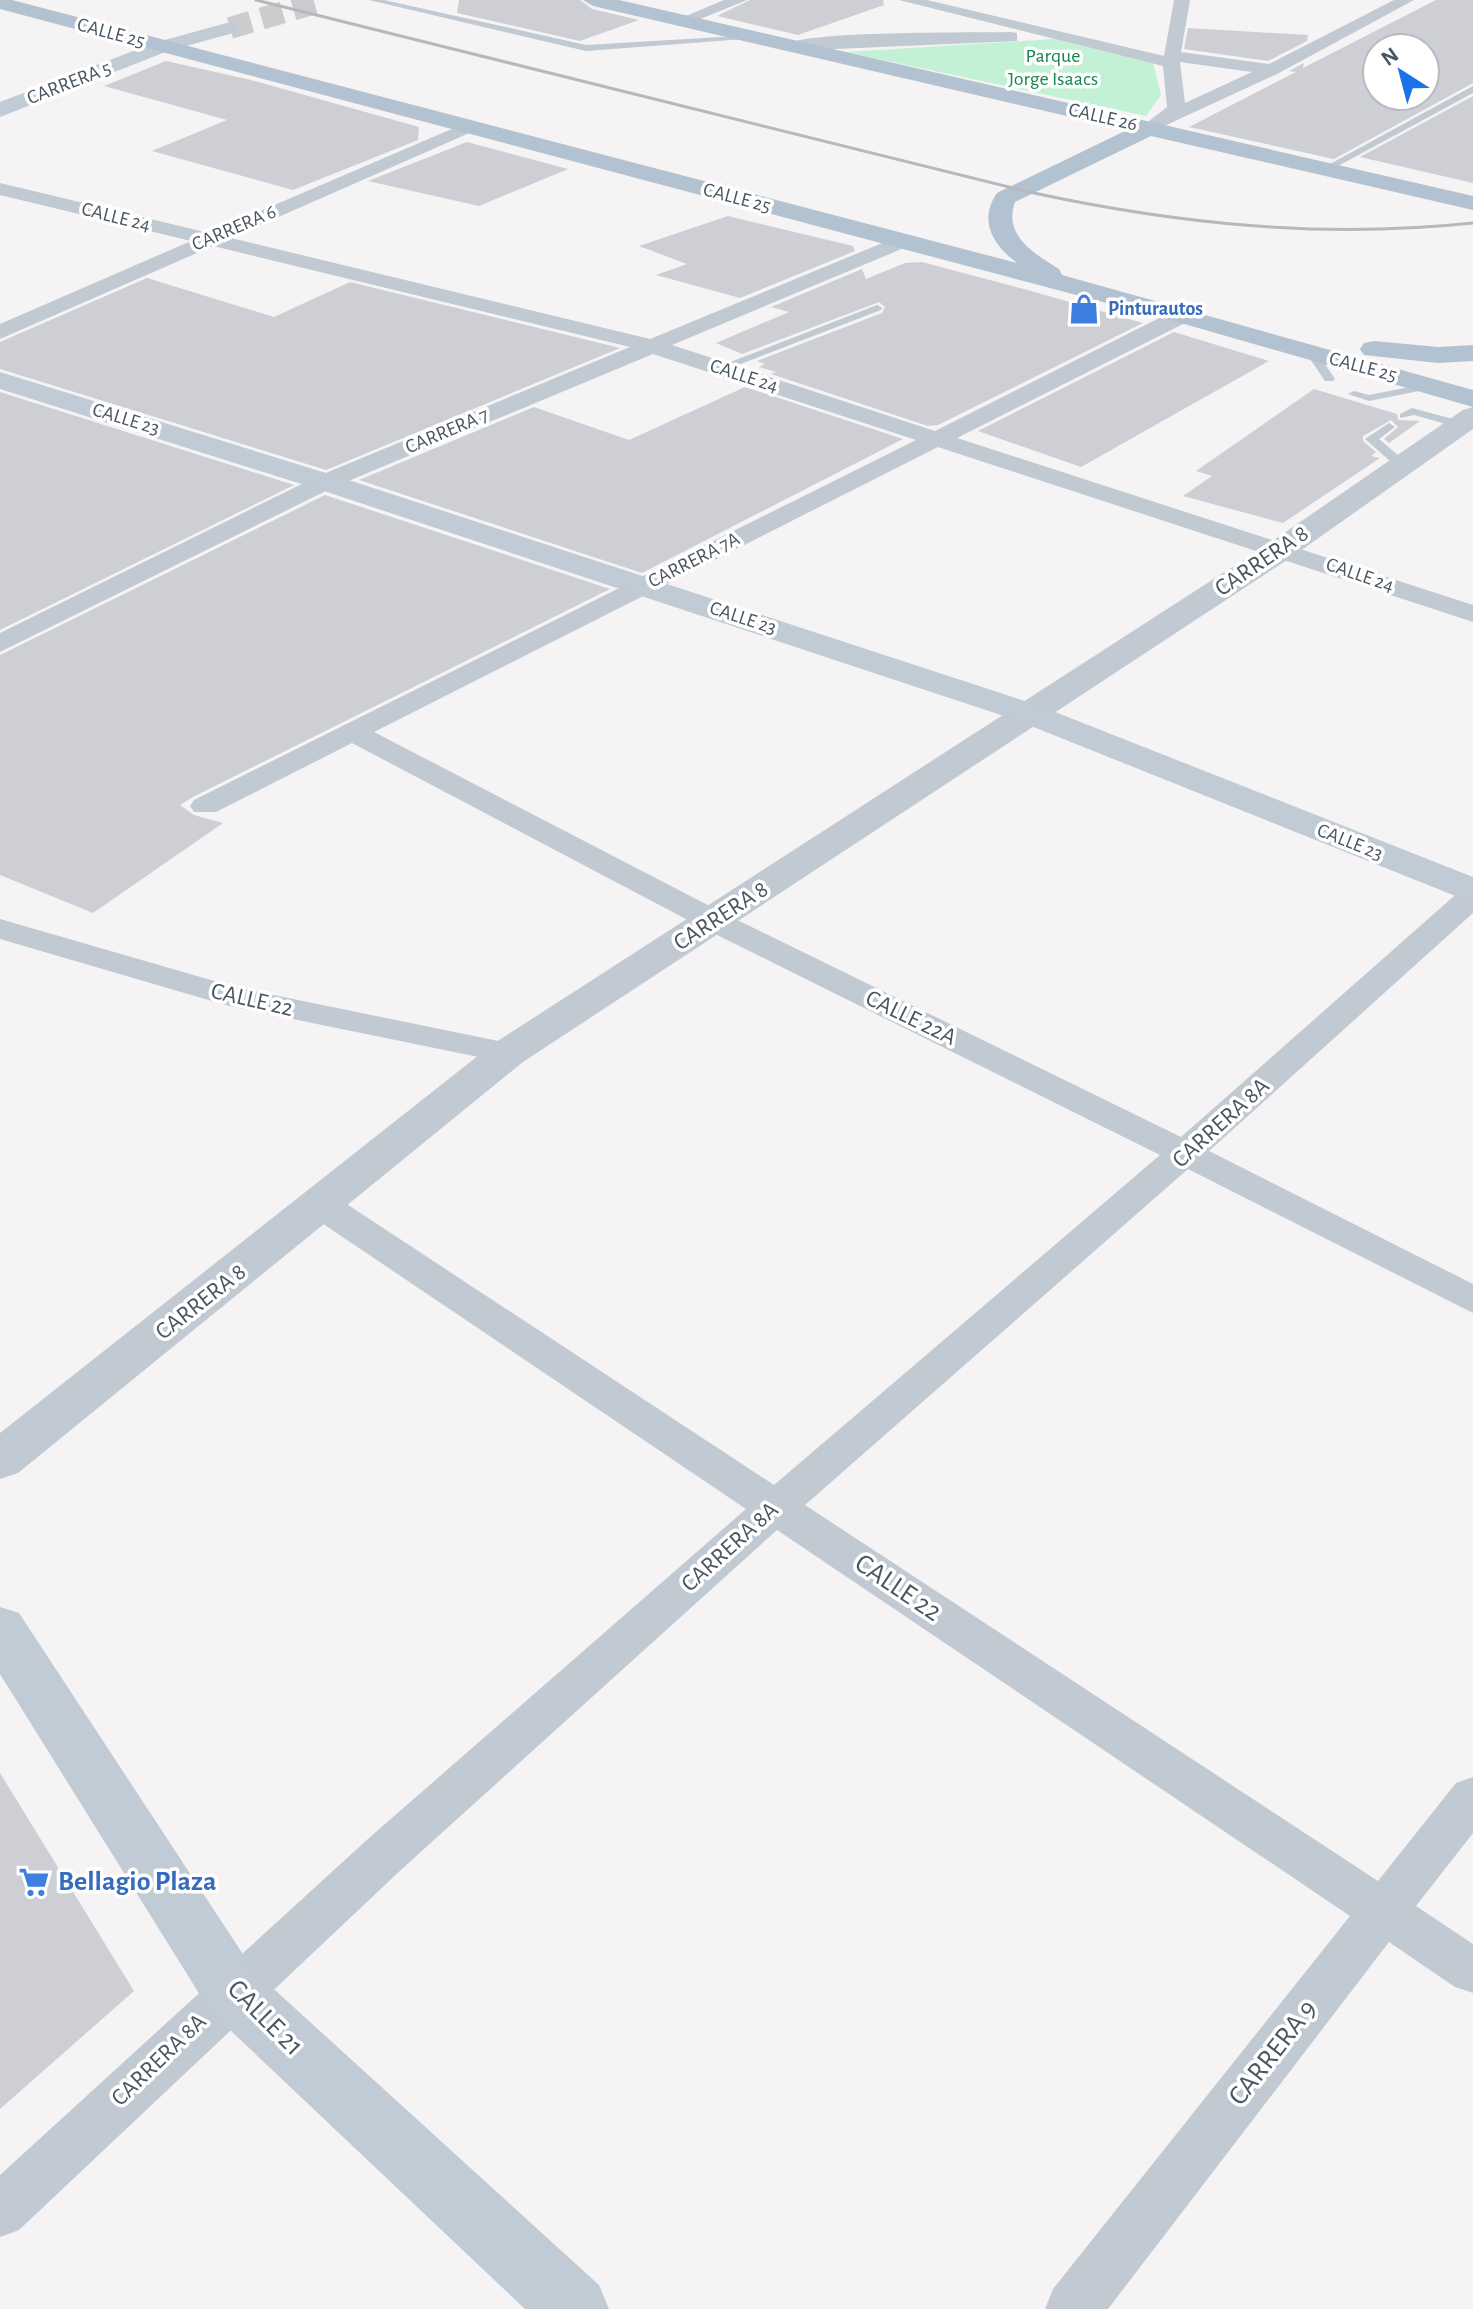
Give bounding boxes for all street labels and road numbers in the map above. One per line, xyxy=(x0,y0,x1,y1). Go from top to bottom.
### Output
street label: CALLE 25 xyxy=(75,14,147,52)
street label: CARRERA 5 xyxy=(24,58,114,108)
street label: CALLE 26 xyxy=(1067,99,1139,135)
street label: CALLE 25 xyxy=(701,179,773,217)
street label: CALLE 24 xyxy=(79,199,153,235)
street label: CARRERA 6 xyxy=(189,201,279,255)
street label: CALLE 25 xyxy=(1327,348,1399,386)
street label: CALLE 24 xyxy=(707,356,781,396)
street label: CALLE 23 xyxy=(90,399,162,439)
street label: CARRERA 7 xyxy=(403,405,491,457)
street label: CARRERA 8 xyxy=(1211,521,1313,601)
street label: CARRERA 7A xyxy=(645,528,743,592)
street label: CALLE 24 xyxy=(1324,554,1396,596)
street label: CALLE 23 xyxy=(707,598,779,638)
street label: CALLE 23 xyxy=(1314,820,1386,864)
street label: CARRERA 8 xyxy=(670,877,772,955)
street label: CALLE 22 xyxy=(209,979,296,1021)
street label: CALLE 22A xyxy=(862,986,960,1050)
street label: CARRERA 8A xyxy=(1168,1074,1274,1172)
street label: CARRERA 8 xyxy=(151,1260,251,1344)
street label: CARRERA 8A xyxy=(677,1498,783,1596)
street label: CALLE 22 xyxy=(850,1549,946,1627)
street label: CALLE 21 xyxy=(222,1975,308,2061)
street label: CARRERA 9 xyxy=(1224,1995,1322,2111)
street label: CARRERA 8A xyxy=(107,2009,211,2111)

